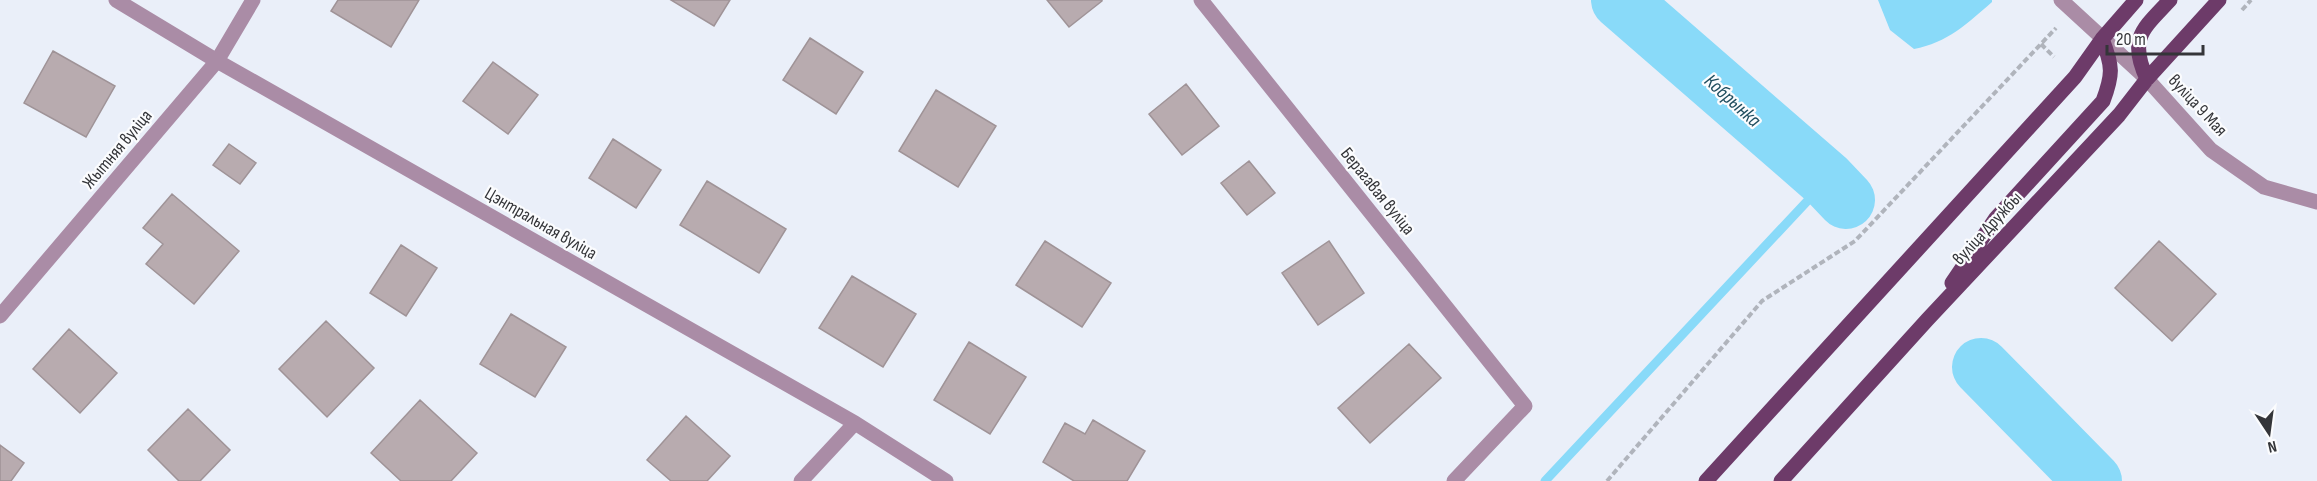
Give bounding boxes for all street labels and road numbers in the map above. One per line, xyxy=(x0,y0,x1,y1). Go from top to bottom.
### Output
street label: вуліца 9 Мая xyxy=(2164,70,2232,141)
street label: Жытняя вуліца xyxy=(78,106,157,193)
street label: Берагавая вуліца xyxy=(1336,144,1419,239)
street label: Цэнтральная вуліца xyxy=(481,183,601,264)
street label: вуліца Дружбы xyxy=(1948,188,2026,269)

